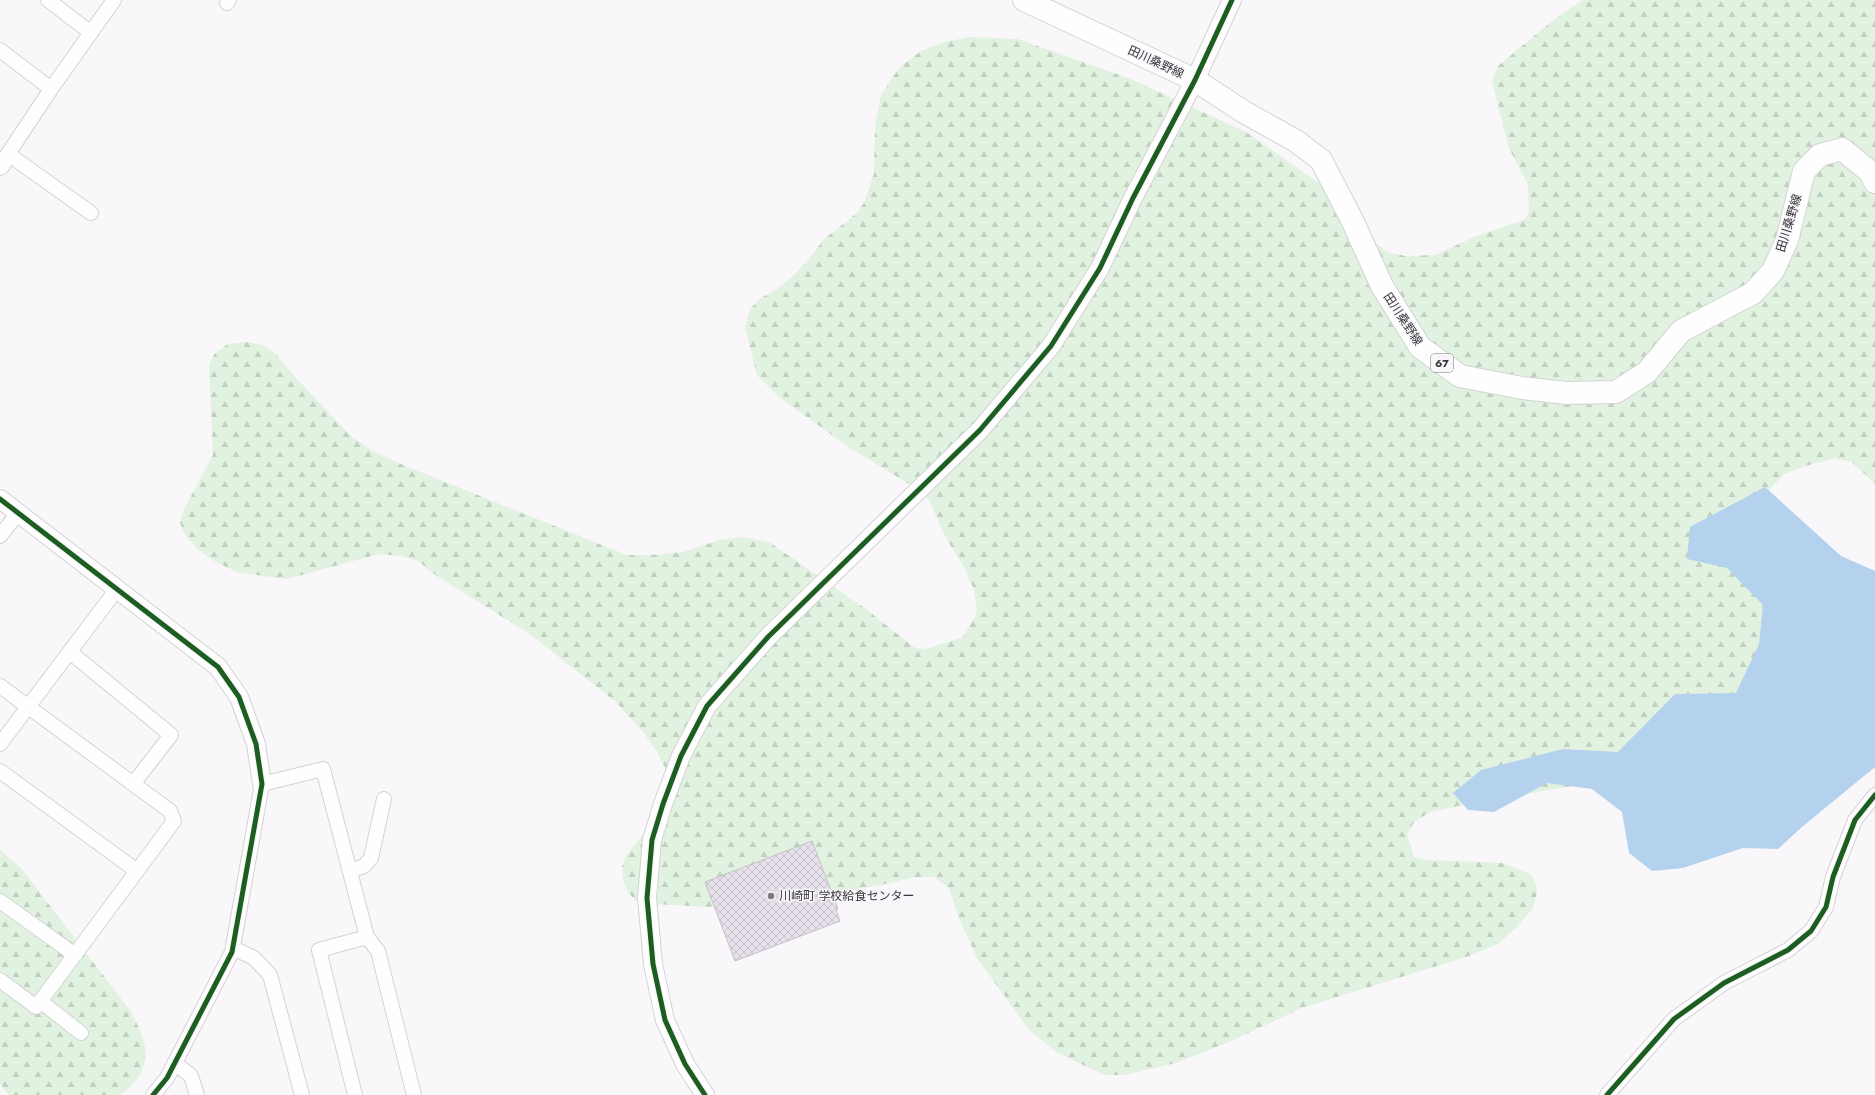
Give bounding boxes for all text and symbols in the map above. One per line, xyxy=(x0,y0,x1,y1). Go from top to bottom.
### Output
street label: 田川桑野線 xyxy=(1125,41,1187,83)
street label: 田川桑野線 xyxy=(1772,192,1806,254)
street label: 田川桑野線 xyxy=(1379,289,1427,349)
road number: 67 xyxy=(1431,354,1453,372)
place label: 川崎町 学校給食センター xyxy=(779,887,915,905)
marker: 川崎町 学校給食センター xyxy=(766,891,776,901)

